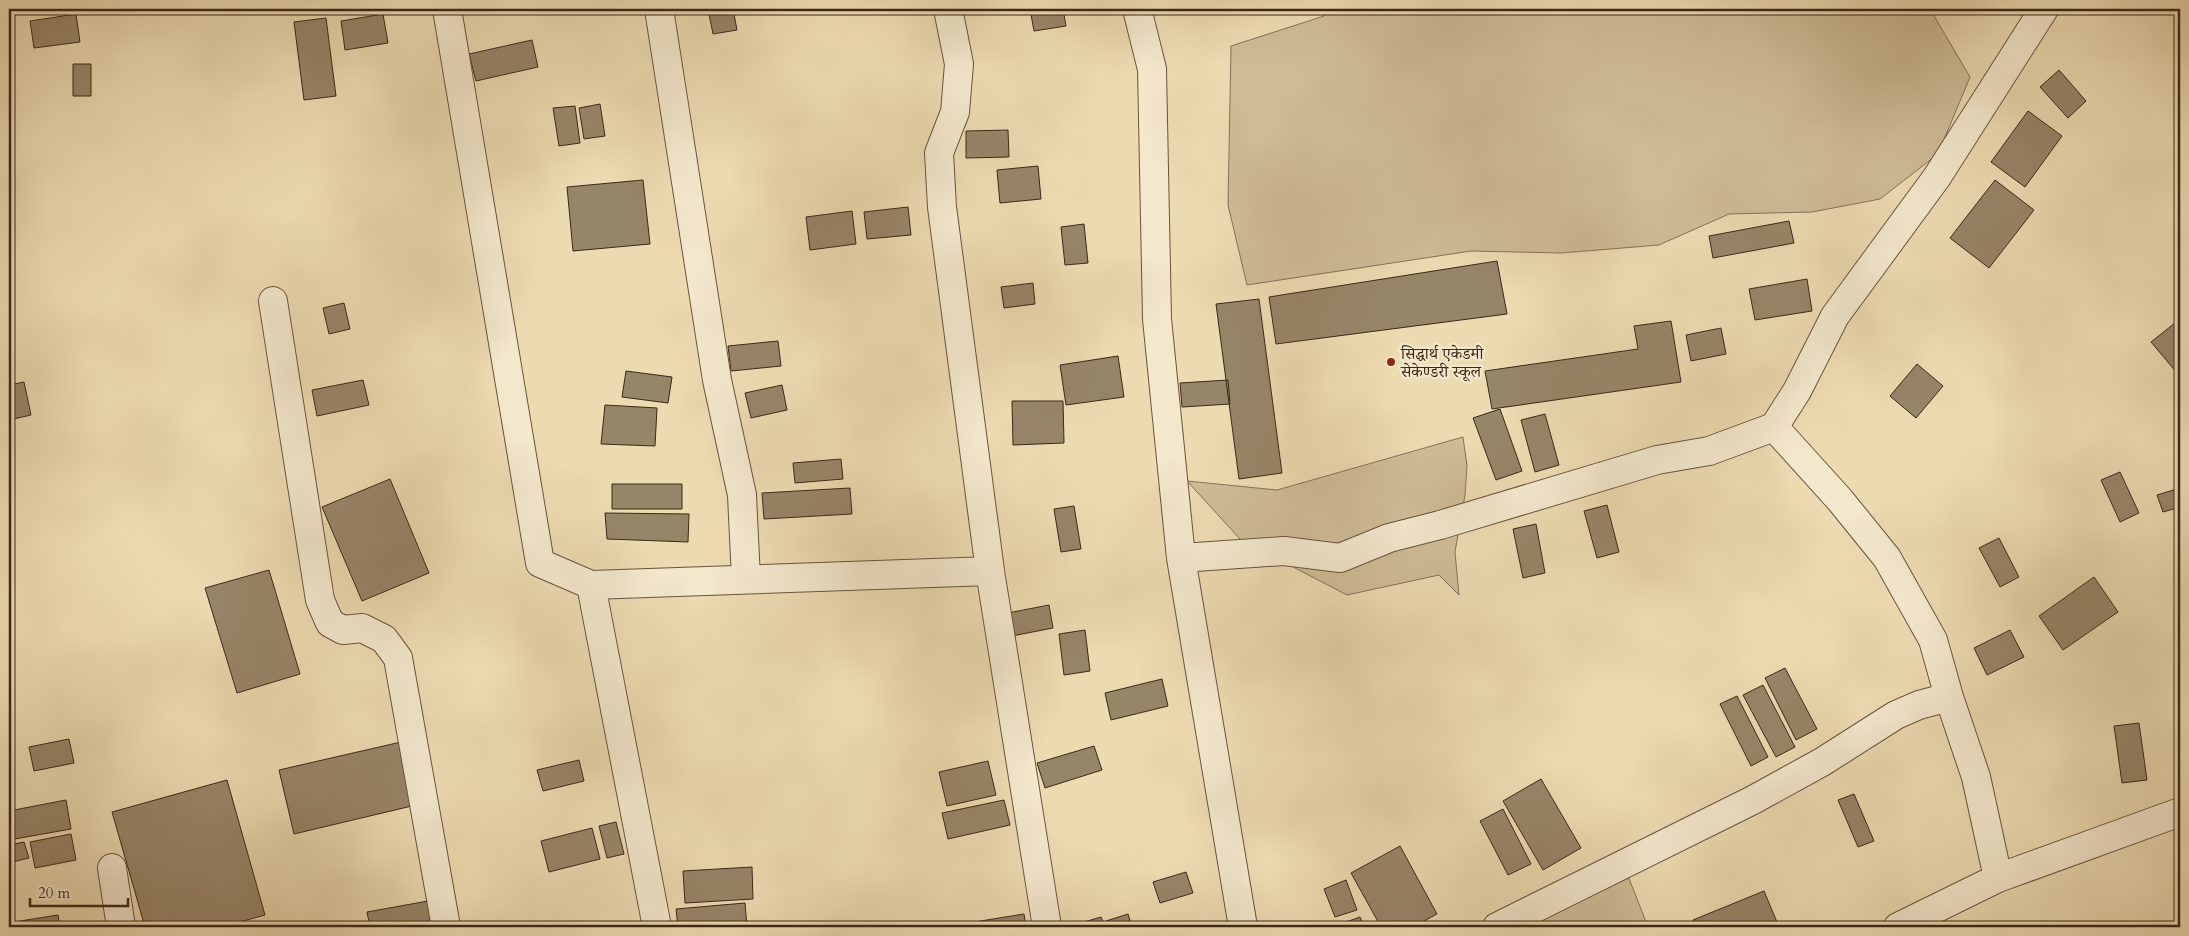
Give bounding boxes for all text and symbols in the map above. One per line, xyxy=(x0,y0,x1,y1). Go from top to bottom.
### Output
place label: सिद्धार्थ एकेडमी सेकेण्डरी स्कूल xyxy=(1400,343,1484,383)
marker: सिद्धार्थ एकेडमी सेकेण्डरी स्कूल xyxy=(1385,356,1397,368)
scale bar xyxy=(30,876,128,908)
text: 20 m xyxy=(38,883,70,903)

